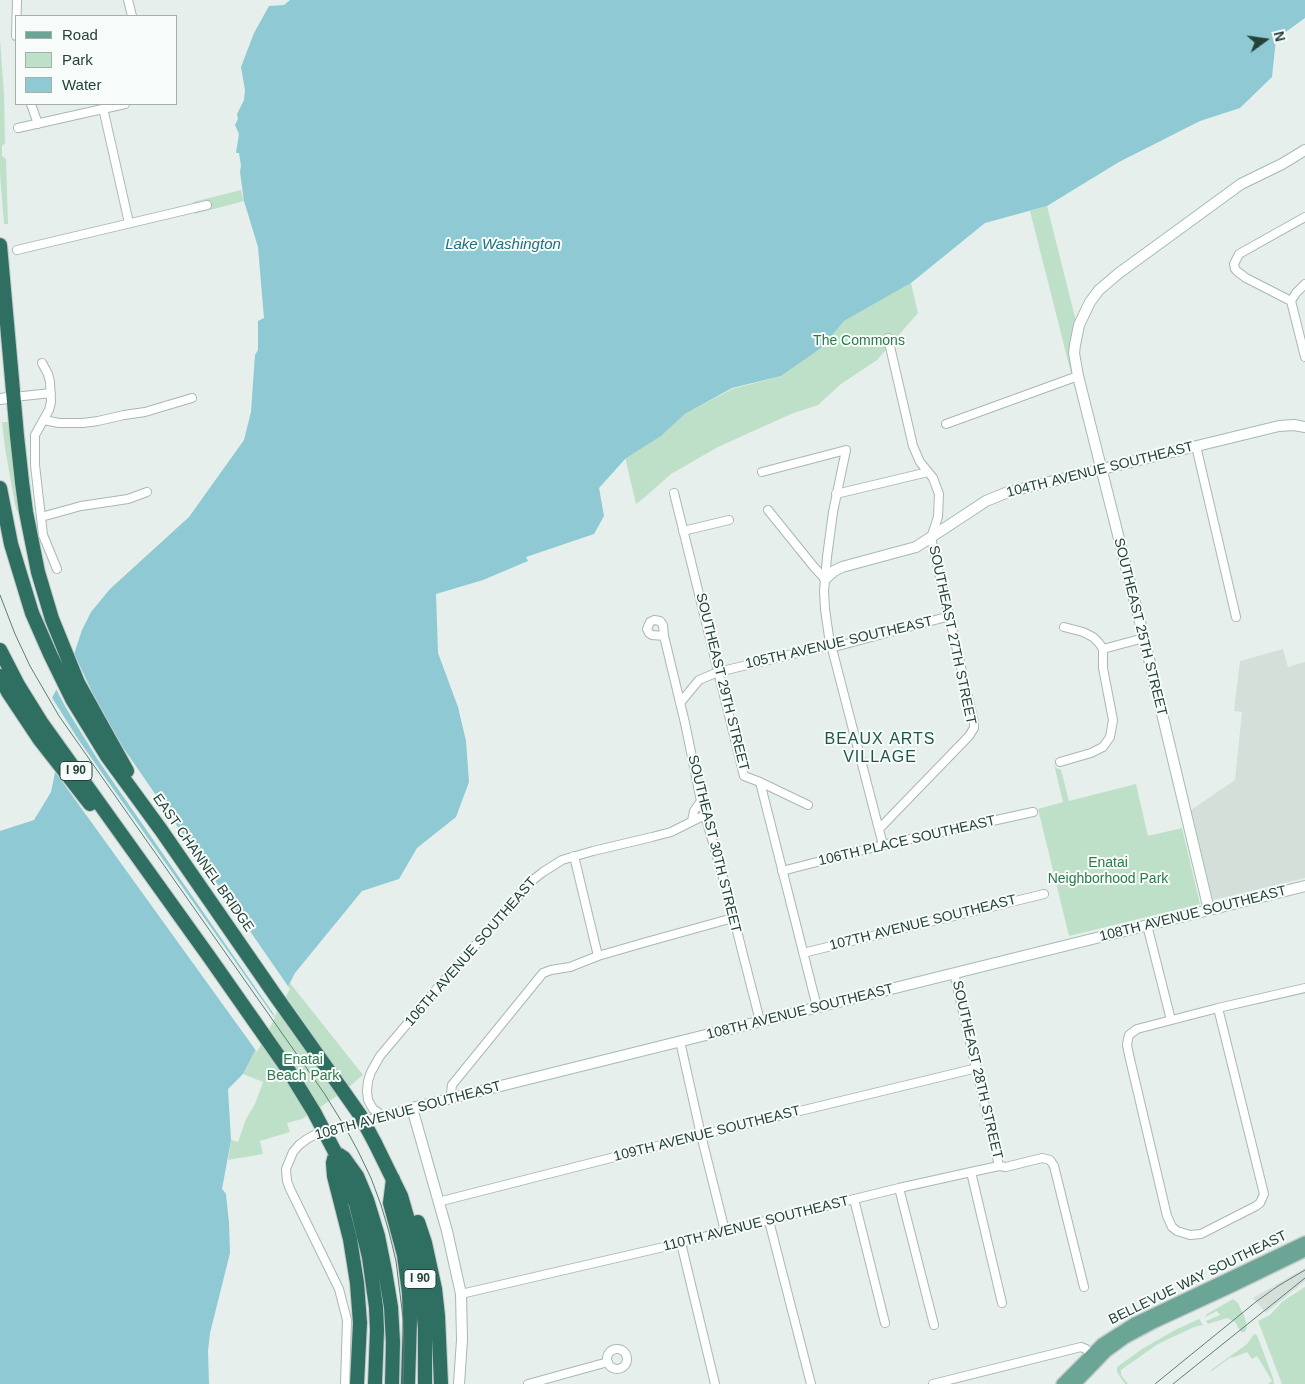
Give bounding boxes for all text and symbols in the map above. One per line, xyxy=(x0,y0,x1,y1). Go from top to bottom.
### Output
legend xyxy=(15,15,178,105)
north arrow xyxy=(1240,15,1290,65)
text: Road xyxy=(62,26,98,43)
text: N xyxy=(1271,30,1289,43)
text: Park xyxy=(62,51,93,68)
text: Water xyxy=(62,76,101,93)
water label: Lake Washington xyxy=(445,236,561,254)
park label: The Commons xyxy=(813,333,905,349)
street label: 104TH AVENUE SOUTHEAST xyxy=(1005,439,1195,501)
street label: SOUTHEAST 25TH STREET xyxy=(1110,536,1170,718)
street label: SOUTHEAST 27TH STREET xyxy=(925,544,979,726)
street label: SOUTHEAST 29TH STREET xyxy=(692,591,752,773)
street label: 105TH AVENUE SOUTHEAST xyxy=(744,613,934,673)
district label: BEAUX ARTS VILLAGE xyxy=(823,730,937,768)
street label: SOUTHEAST 30TH STREET xyxy=(684,753,744,935)
road number: I 90 xyxy=(60,761,92,780)
street label: EAST CHANNEL BRIDGE xyxy=(149,791,257,935)
street label: 106TH PLACE SOUTHEAST xyxy=(817,812,997,870)
park label: Enatai Neighborhood Park xyxy=(1048,855,1168,888)
street label: 106TH AVENUE SOUTHEAST xyxy=(402,874,540,1030)
street label: 108TH AVENUE SOUTHEAST xyxy=(1098,883,1288,945)
street label: 107TH AVENUE SOUTHEAST xyxy=(828,892,1018,954)
street label: SOUTHEAST 28TH STREET xyxy=(948,979,1006,1161)
street label: 108TH AVENUE SOUTHEAST xyxy=(705,981,895,1043)
park label: Enatai Beach Park xyxy=(267,1052,339,1084)
street label: 108TH AVENUE SOUTHEAST xyxy=(313,1078,503,1144)
street label: 109TH AVENUE SOUTHEAST xyxy=(612,1103,802,1165)
street label: 110TH AVENUE SOUTHEAST xyxy=(661,1193,851,1255)
street label: BELLEVUE WAY SOUTHEAST xyxy=(1106,1227,1290,1329)
road number: I 90 xyxy=(404,1270,436,1288)

